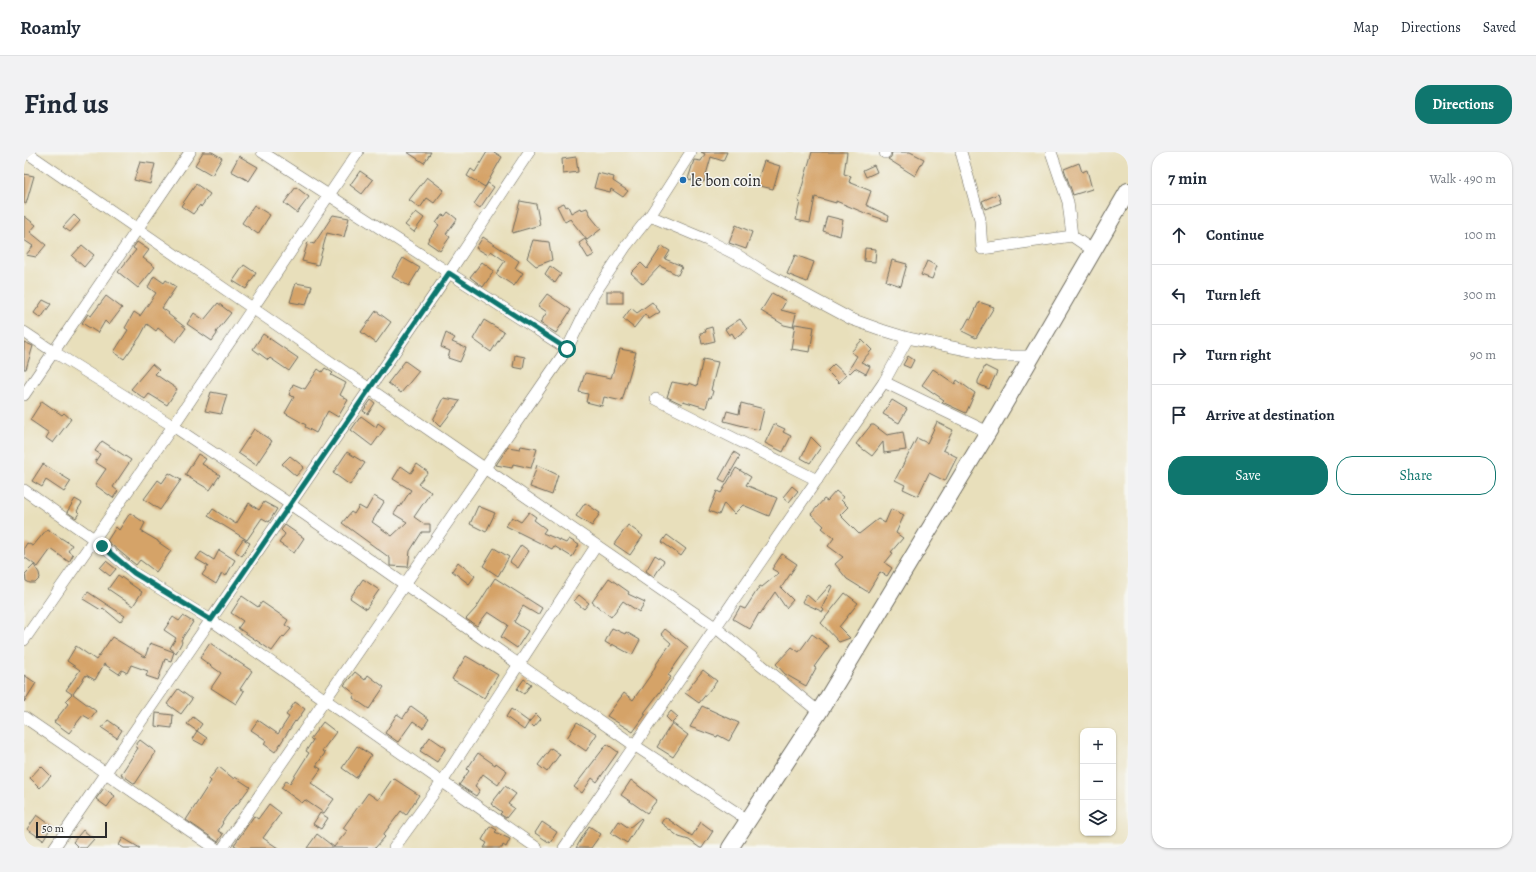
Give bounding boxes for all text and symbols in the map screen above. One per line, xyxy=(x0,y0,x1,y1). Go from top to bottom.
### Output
text: Roamly xyxy=(20,15,80,41)
text: Map xyxy=(1353,18,1379,37)
text: Directions xyxy=(1401,18,1461,37)
text: Saved xyxy=(1483,18,1516,37)
text: Find us xyxy=(24,85,109,123)
button: Directions xyxy=(1415,85,1512,124)
text: 7 min xyxy=(1168,167,1207,190)
place label: le bon coin xyxy=(691,170,761,192)
text: Walk · 490 m xyxy=(1429,170,1496,187)
marker: le bon coin xyxy=(678,175,688,185)
icon: ahead xyxy=(1168,224,1190,246)
text: Continue xyxy=(1206,225,1264,245)
text: 100 m xyxy=(1464,226,1496,243)
icon: left xyxy=(1168,284,1190,306)
text: Turn left xyxy=(1206,285,1261,305)
text: 300 m xyxy=(1463,286,1496,303)
route start xyxy=(558,340,576,358)
icon: right xyxy=(1168,344,1190,366)
text: Turn right xyxy=(1206,345,1271,365)
text: 90 m xyxy=(1470,346,1496,363)
icon: arrive xyxy=(1168,404,1190,426)
text: Arrive at destination xyxy=(1206,405,1335,425)
button: Save xyxy=(1168,456,1328,495)
button: Share xyxy=(1336,456,1496,495)
route end xyxy=(93,537,111,555)
map controls xyxy=(1080,728,1116,836)
button: + xyxy=(1080,728,1116,764)
button: − xyxy=(1080,764,1116,800)
button: layers xyxy=(1080,800,1116,836)
scale bar xyxy=(36,820,107,839)
text: 50 m xyxy=(42,821,64,836)

